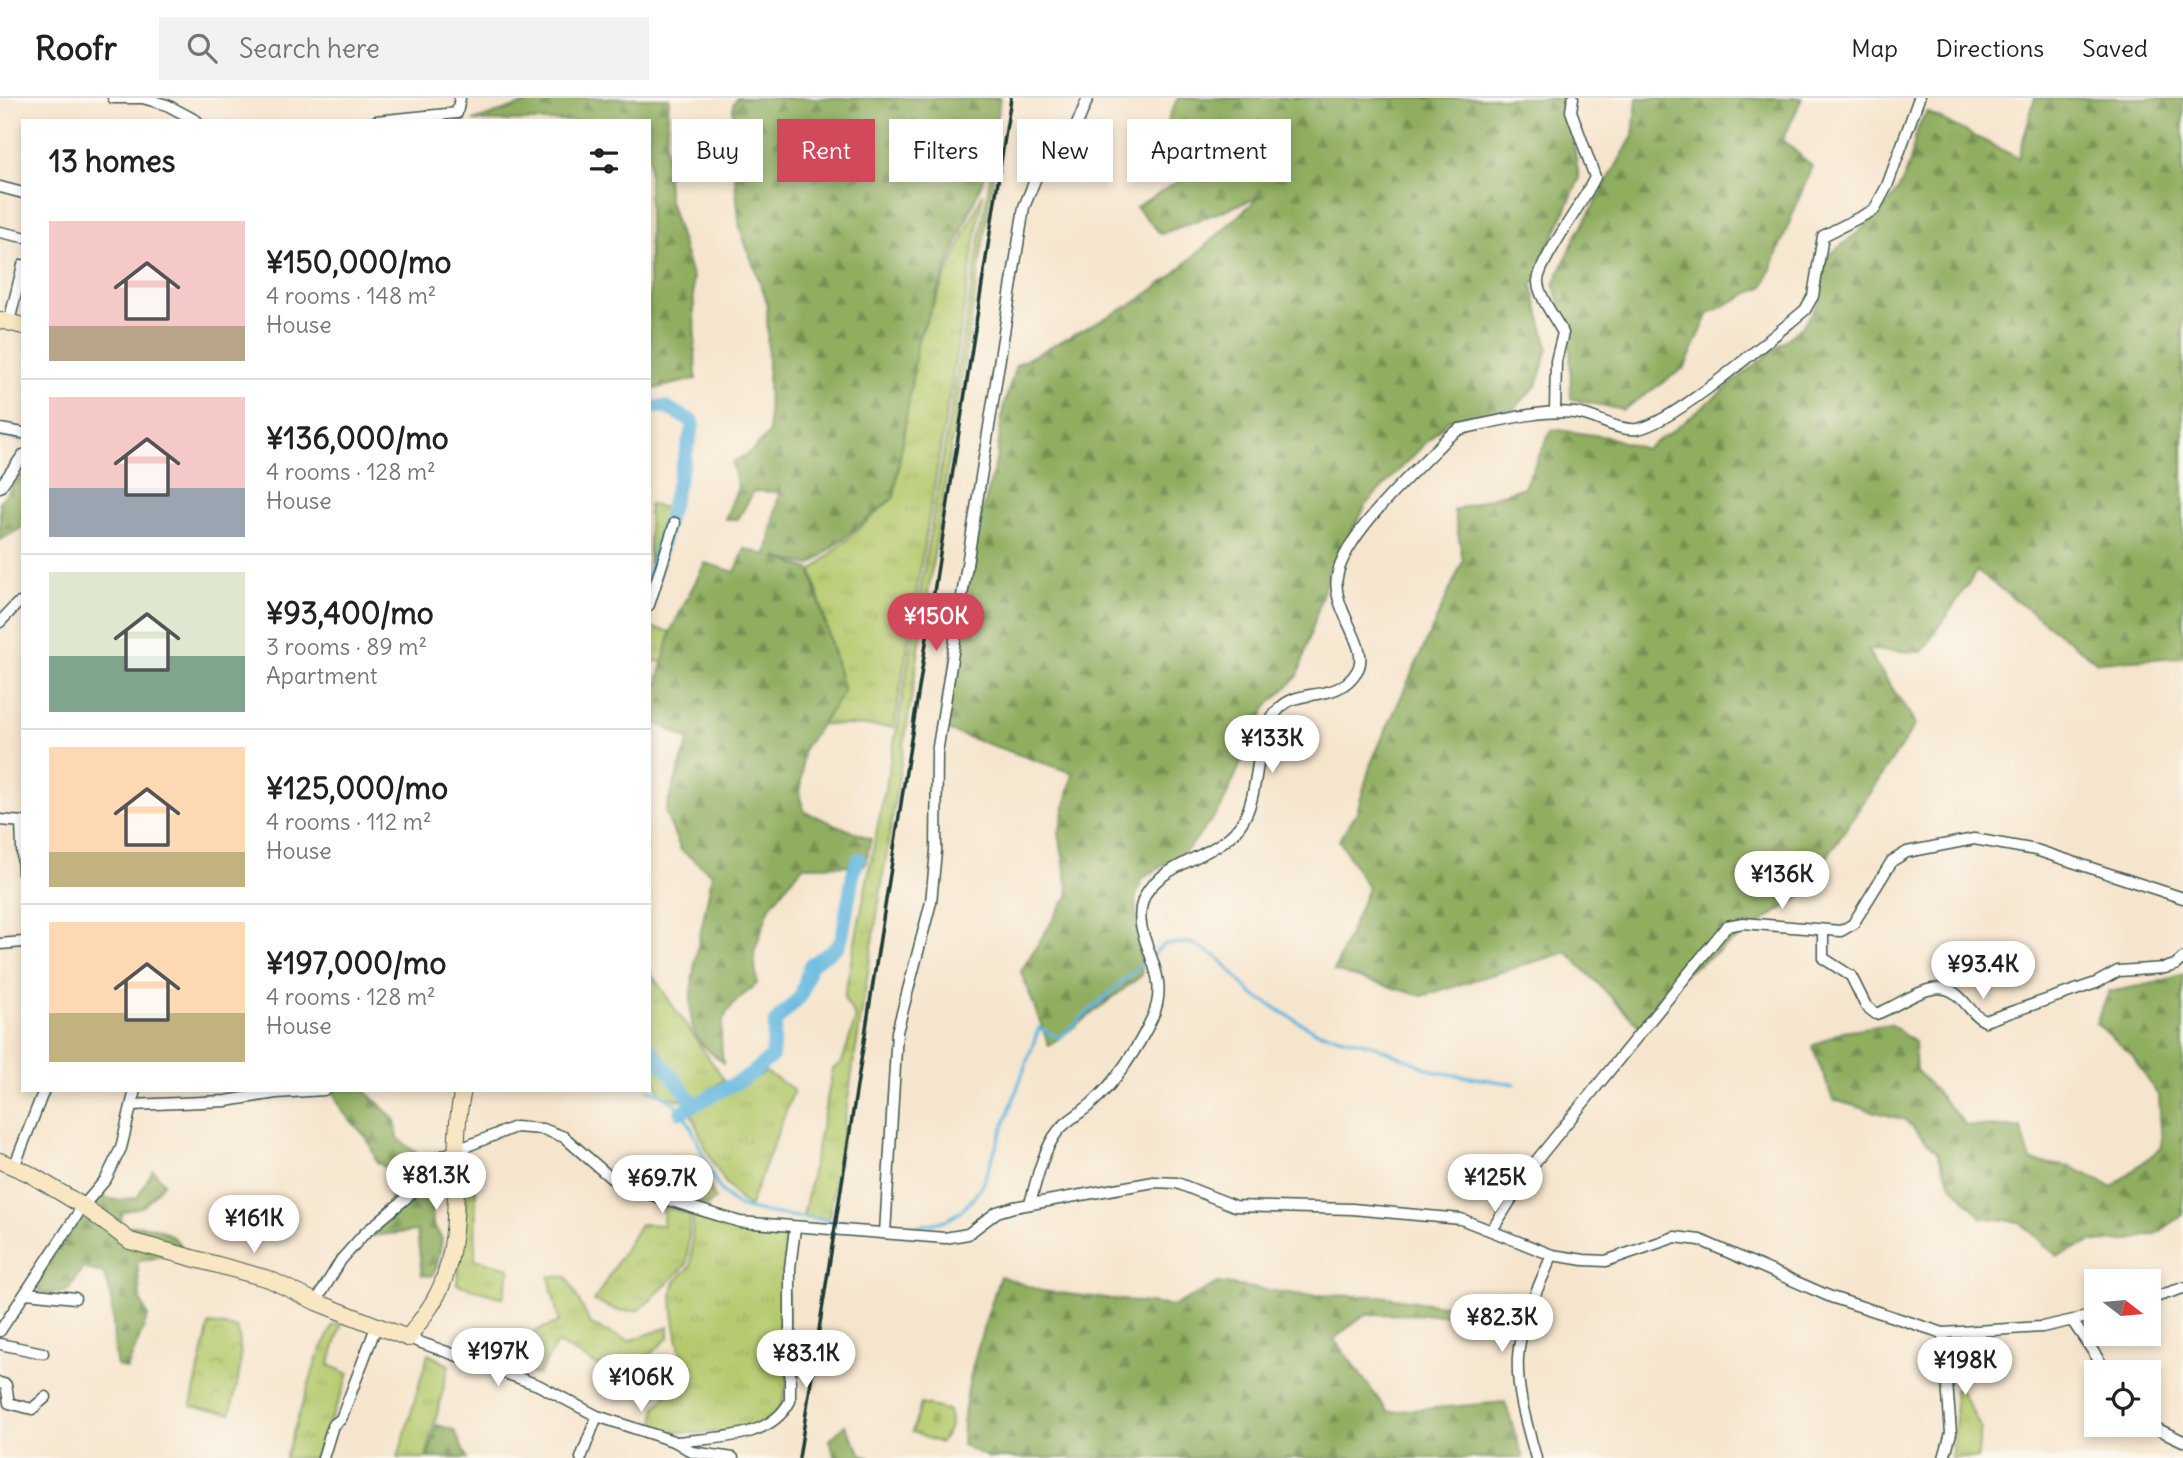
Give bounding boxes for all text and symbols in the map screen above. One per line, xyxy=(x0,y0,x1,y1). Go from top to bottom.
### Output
search box xyxy=(159,17,649,80)
text: Roofr xyxy=(35,27,117,69)
icon: search xyxy=(183,29,221,67)
text: Search here xyxy=(239,32,380,65)
text: Map xyxy=(1851,33,1898,63)
text: Directions xyxy=(1936,33,2044,63)
text: Saved xyxy=(2082,33,2148,63)
chip: Buy xyxy=(672,119,763,182)
chip: Rent xyxy=(777,119,875,182)
chip: Filters xyxy=(889,119,1003,182)
chip: New xyxy=(1017,119,1113,182)
chip: Apartment xyxy=(1127,119,1291,182)
text: 13 homes xyxy=(49,142,175,180)
icon: filters xyxy=(585,142,623,180)
text: ¥150,000/mo xyxy=(266,243,451,281)
icon: home xyxy=(105,249,189,333)
text: 4 rooms · 148 m² xyxy=(266,281,436,310)
text: House xyxy=(266,310,332,339)
text: ¥136,000/mo xyxy=(266,419,449,457)
icon: home xyxy=(105,425,189,509)
text: 4 rooms · 128 m² xyxy=(266,457,436,486)
text: House xyxy=(266,486,332,515)
text: ¥93,400/mo xyxy=(266,594,434,632)
pin: ¥150K xyxy=(887,594,985,653)
icon: home xyxy=(105,600,189,684)
text: ¥150K xyxy=(903,601,969,630)
text: 3 rooms · 89 m² xyxy=(266,632,427,661)
text: Apartment xyxy=(266,661,378,690)
pin: ¥133K xyxy=(1223,716,1321,775)
text: ¥133K xyxy=(1241,723,1303,752)
text: ¥125,000/mo xyxy=(266,769,448,807)
icon: home xyxy=(105,775,189,859)
text: 4 rooms · 112 m² xyxy=(266,807,432,836)
text: House xyxy=(266,836,332,865)
pin: ¥136K xyxy=(1733,852,1831,911)
text: ¥136K xyxy=(1750,859,1814,888)
pin: ¥93.4K xyxy=(1926,942,2040,1001)
text: ¥197,000/mo xyxy=(266,944,446,982)
text: ¥93.4K xyxy=(1947,949,2019,978)
icon: home xyxy=(105,950,189,1034)
text: 4 rooms · 128 m² xyxy=(266,982,436,1011)
text: House xyxy=(266,1011,332,1040)
pin: ¥81.3K xyxy=(379,1152,493,1212)
pin: ¥125K xyxy=(1446,1154,1544,1214)
pin: ¥69.7K xyxy=(605,1156,719,1215)
text: ¥81.3K xyxy=(402,1160,470,1189)
text: ¥125K xyxy=(1464,1162,1526,1191)
text: ¥69.7K xyxy=(627,1163,697,1192)
pin: ¥161K xyxy=(205,1196,303,1255)
text: ¥161K xyxy=(224,1203,284,1232)
north arrow xyxy=(2084,1269,2161,1346)
map controls xyxy=(2084,1269,2161,1437)
pin: ¥82.3K xyxy=(1445,1294,1559,1354)
text: ¥82.3K xyxy=(1466,1302,1538,1331)
pin: ¥197K xyxy=(449,1328,547,1388)
pin: ¥83.1K xyxy=(749,1330,863,1390)
text: ¥197K xyxy=(467,1336,529,1365)
text: ¥83.1K xyxy=(773,1338,839,1367)
pin: ¥198K xyxy=(1916,1338,2014,1397)
text: ¥198K xyxy=(1933,1345,1997,1374)
pin: ¥106K xyxy=(592,1354,690,1414)
button: locate xyxy=(2084,1360,2161,1437)
text: ¥106K xyxy=(608,1362,674,1391)

